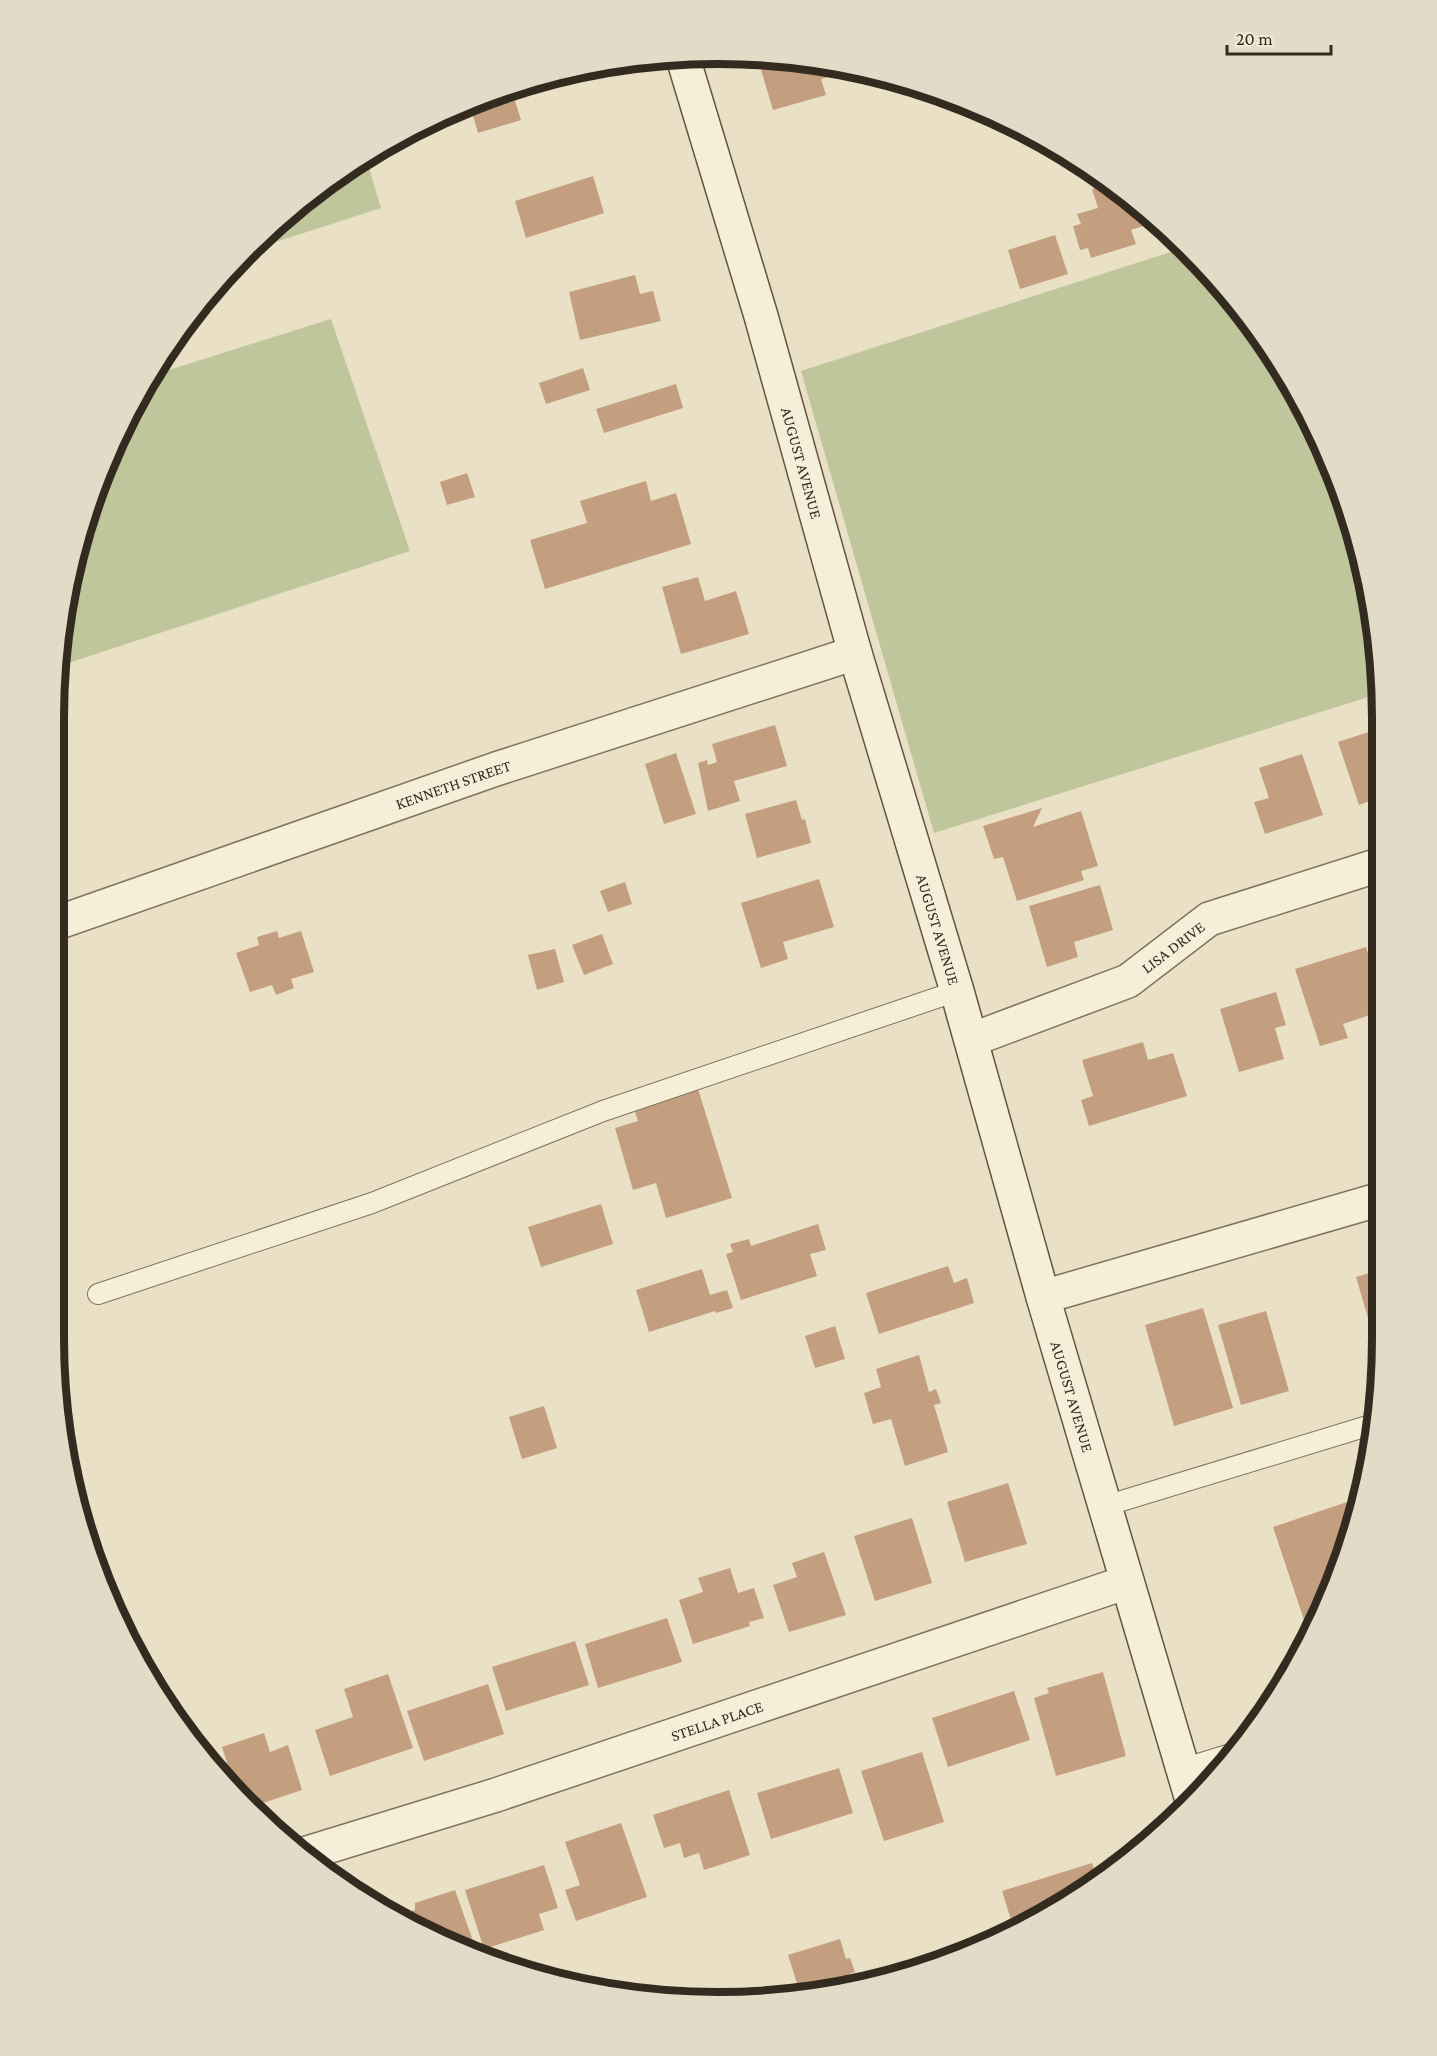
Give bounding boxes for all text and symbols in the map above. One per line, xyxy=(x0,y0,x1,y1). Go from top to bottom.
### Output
scale bar xyxy=(1227,18,1330,56)
text: 20 m xyxy=(1236,29,1273,49)
street label: AUGUST AVENUE xyxy=(778,405,825,521)
street label: KENNETH STREET xyxy=(393,757,513,813)
street label: AUGUST AVENUE xyxy=(913,872,963,987)
street label: LISA DRIVE xyxy=(1138,918,1208,977)
street label: AUGUST AVENUE xyxy=(1047,1339,1097,1454)
street label: STELLA PLACE xyxy=(669,1697,766,1744)

